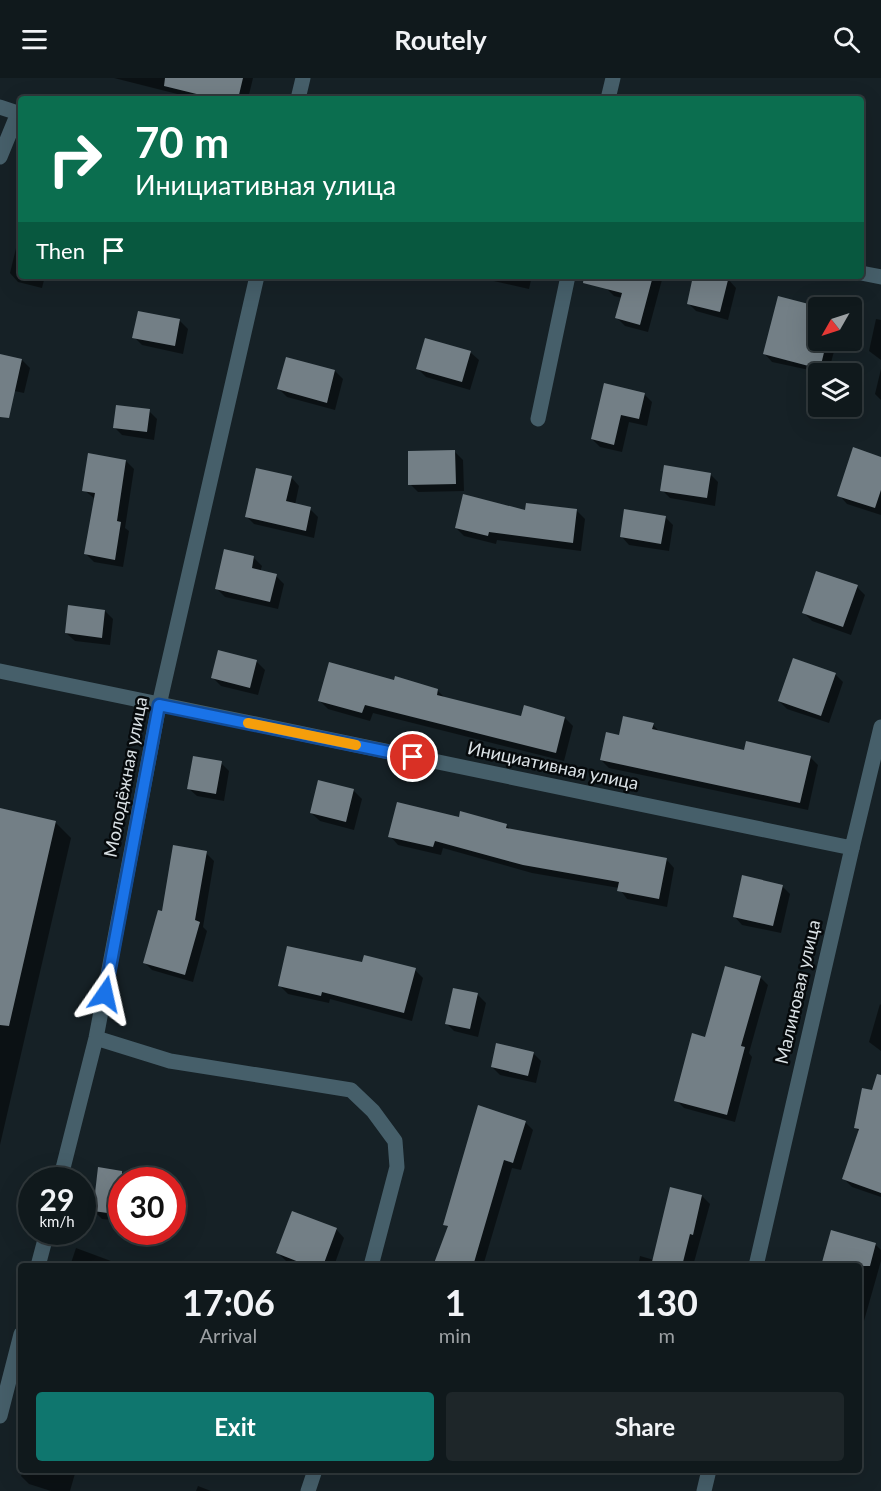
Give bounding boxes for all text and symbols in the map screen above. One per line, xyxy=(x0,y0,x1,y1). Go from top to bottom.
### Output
icon: menu xyxy=(18,23,51,56)
text: Routely xyxy=(394,23,487,56)
icon: search xyxy=(830,23,863,56)
text: 70 m xyxy=(135,117,229,167)
icon: right xyxy=(36,120,114,198)
text: Инициативная улица xyxy=(135,168,396,201)
icon: arrive xyxy=(97,234,130,267)
text: Then xyxy=(36,237,85,264)
north arrow xyxy=(808,297,862,351)
map controls xyxy=(808,297,862,417)
button: layers xyxy=(808,363,862,417)
street label: Молодёжная улица xyxy=(99,695,151,859)
pin xyxy=(387,731,438,782)
street label: Инициативная улица xyxy=(466,736,641,794)
icon: arrive xyxy=(396,740,429,773)
street label: Малиновая улица xyxy=(770,918,824,1066)
position arrow xyxy=(73,962,137,1026)
speed limit sign: 30 xyxy=(108,1167,186,1245)
text: 29 xyxy=(40,1181,74,1217)
text: km/h xyxy=(39,1212,75,1230)
text: 17:06 xyxy=(182,1280,275,1324)
text: 1 xyxy=(445,1280,466,1324)
text: 130 xyxy=(635,1280,698,1324)
text: Arrival xyxy=(200,1323,257,1347)
text: min xyxy=(439,1323,471,1347)
text: m xyxy=(658,1323,675,1347)
button: Exit xyxy=(36,1392,434,1461)
button: Share xyxy=(446,1392,844,1461)

